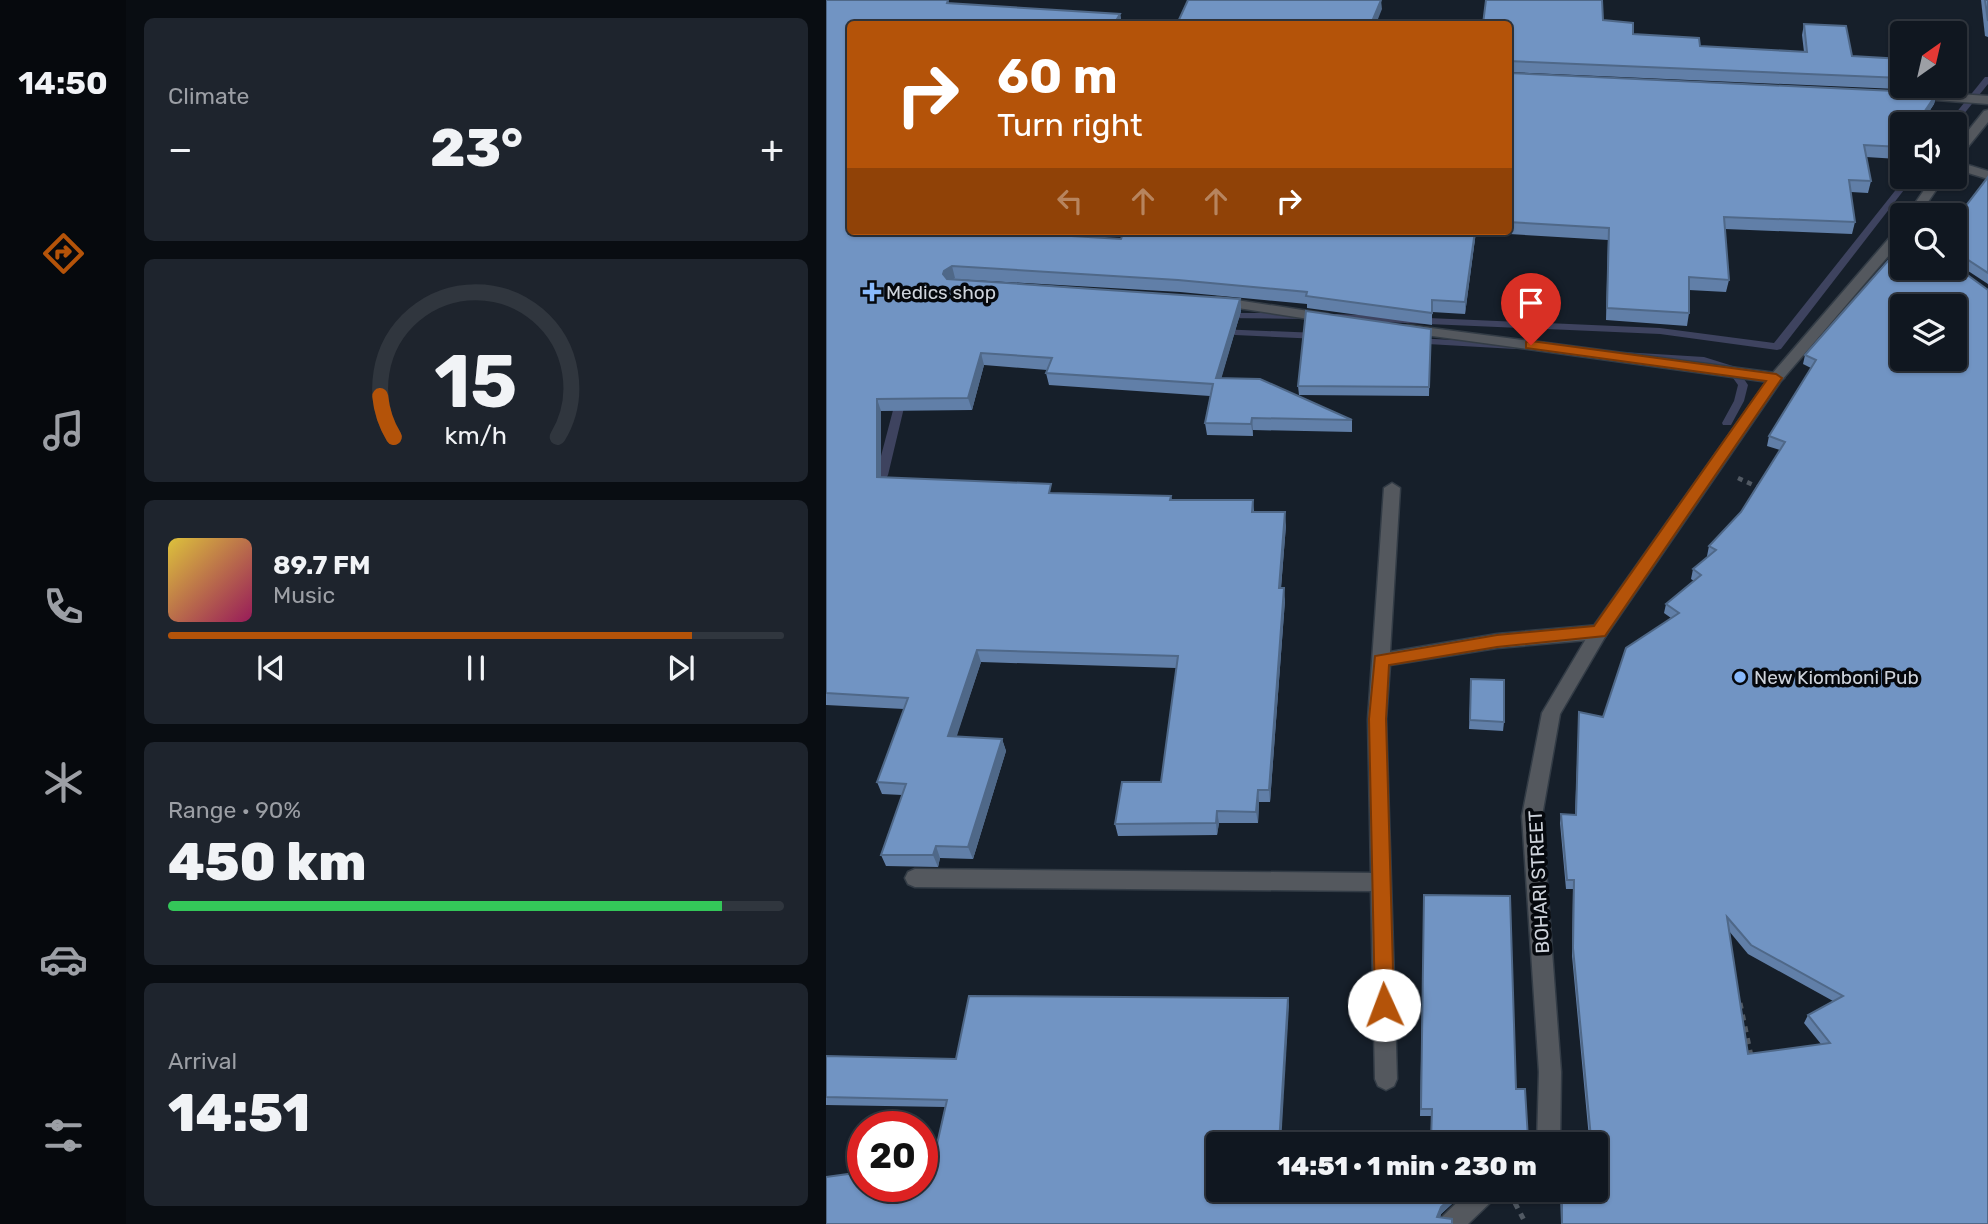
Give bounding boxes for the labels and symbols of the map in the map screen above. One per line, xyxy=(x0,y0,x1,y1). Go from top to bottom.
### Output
north arrow xyxy=(1890,21,1967,98)
pin xyxy=(1501,273,1561,345)
place label: Medics shop xyxy=(886,281,996,304)
marker: Medics shop xyxy=(864,284,880,300)
place label: New Kiomboni Pub xyxy=(1754,666,1919,689)
marker: New Kiomboni Pub xyxy=(1732,669,1748,685)
street label: BOHARI STREET xyxy=(1524,810,1554,954)
position arrow xyxy=(1347,968,1421,1042)
speed limit sign: 20 xyxy=(847,1111,938,1202)

